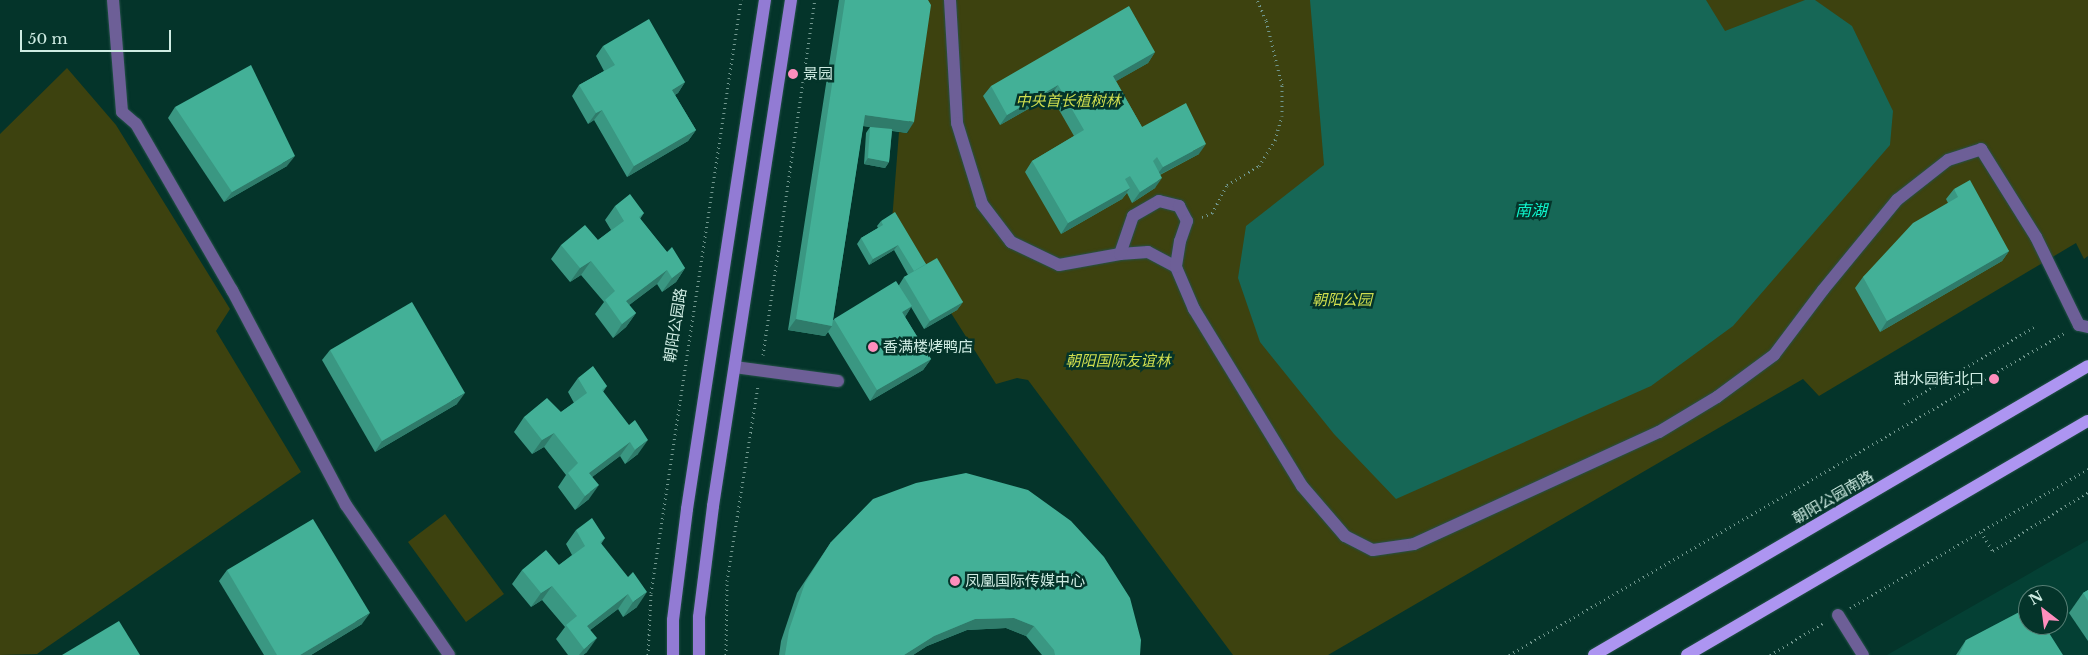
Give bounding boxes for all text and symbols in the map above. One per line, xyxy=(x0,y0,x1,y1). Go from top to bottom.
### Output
scale bar xyxy=(22,20,174,52)
text: 50 m xyxy=(28,29,68,48)
place label: 景园 xyxy=(803,65,833,83)
marker: 景园 xyxy=(787,68,799,80)
park label: 中央首长植树林 xyxy=(1016,92,1120,110)
water label: 南湖 xyxy=(1515,200,1547,220)
street label: 朝阳公园路 xyxy=(660,287,690,363)
park label: 朝阳公园 xyxy=(1312,291,1372,309)
place label: 香满楼烤鸭店 xyxy=(883,338,973,356)
marker: 香满楼烤鸭店 xyxy=(867,341,879,353)
park label: 朝阳国际友谊林 xyxy=(1066,352,1170,370)
place label: 甜水园街北口 xyxy=(1894,370,1984,388)
marker: 甜水园街北口 xyxy=(1988,373,2000,385)
street label: 朝阳公园南路 xyxy=(1790,467,1876,527)
place label: 凤凰国际传媒中心 xyxy=(965,572,1085,590)
marker: 凤凰国际传媒中心 xyxy=(949,575,961,587)
north arrow xyxy=(2018,585,2068,635)
text: N xyxy=(2026,587,2046,609)

